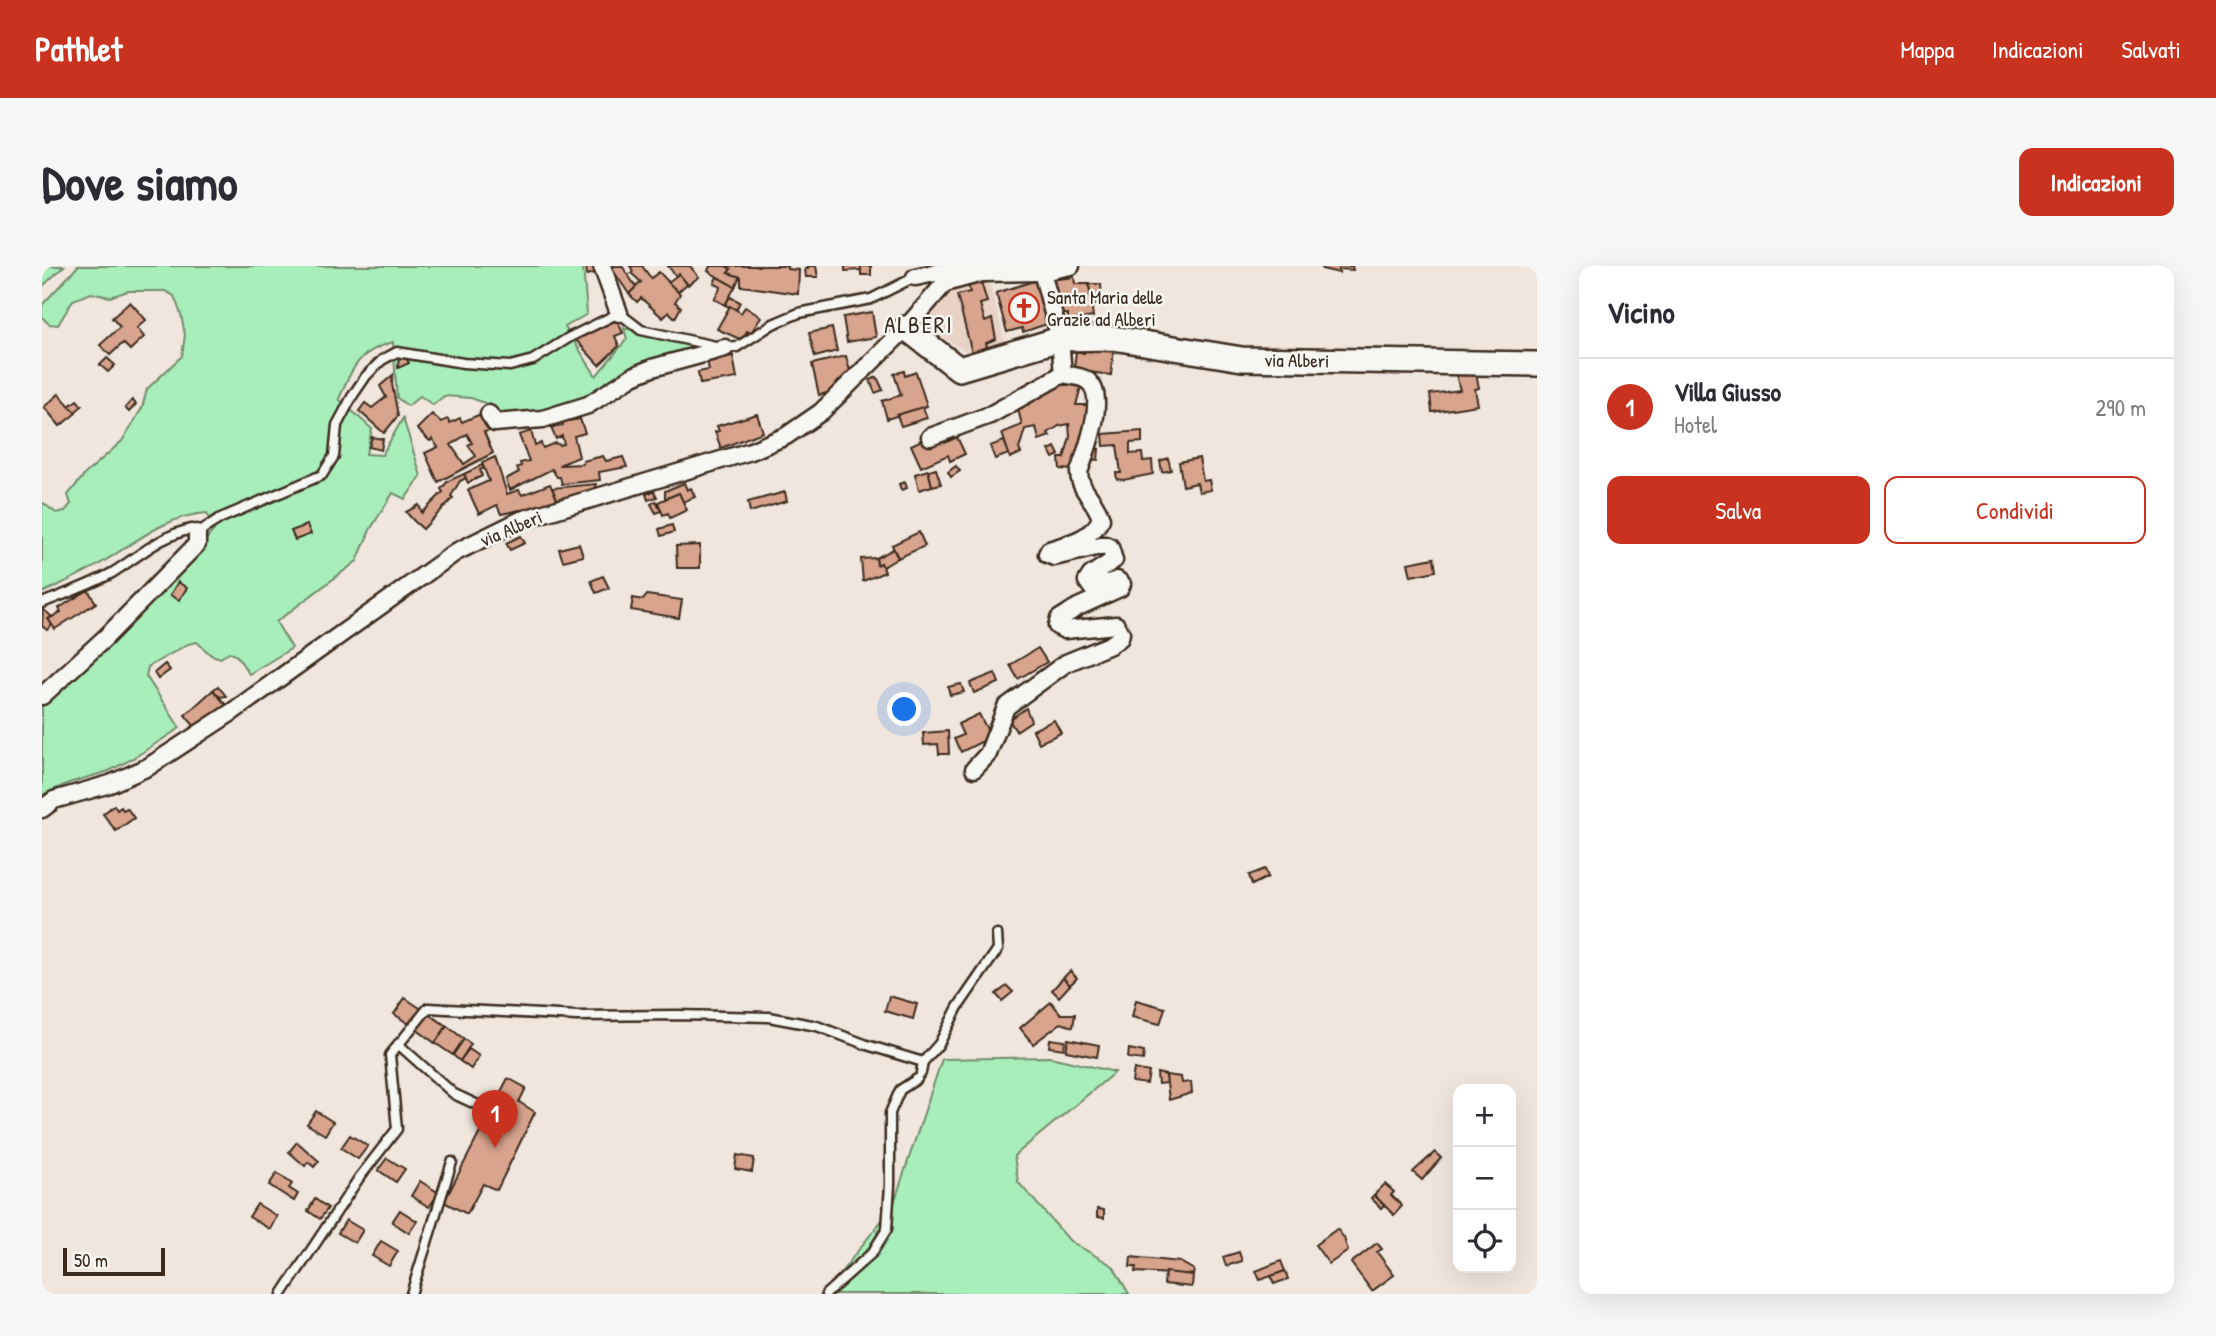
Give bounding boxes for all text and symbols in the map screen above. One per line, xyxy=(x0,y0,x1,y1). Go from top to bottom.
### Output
text: Pathlet xyxy=(35,27,122,71)
text: Mappa xyxy=(1900,33,1954,65)
text: Indicazioni xyxy=(1992,33,2084,65)
text: Salvati xyxy=(2122,33,2181,65)
button: Indicazioni xyxy=(2019,148,2174,216)
text: Dove siamo xyxy=(42,149,238,215)
place label: Santa Maria delle Grazie ad Alberi xyxy=(1047,284,1163,332)
church icon: Santa Maria delle Grazie ad Alberi xyxy=(1007,291,1041,325)
text: Vicino xyxy=(1607,292,1675,332)
district label: ALBERI xyxy=(884,309,954,340)
street label: via Alberi xyxy=(1264,346,1330,374)
text: Villa Giusso xyxy=(1674,374,1781,409)
text: 1 xyxy=(1626,392,1634,423)
text: 290 m xyxy=(2096,392,2146,423)
text: Hotel xyxy=(1674,409,1717,440)
button: Salva xyxy=(1607,476,1870,544)
button: Condividi xyxy=(1884,476,2146,544)
street label: via Alberi xyxy=(476,503,546,553)
your location xyxy=(887,692,921,726)
map controls xyxy=(1453,1084,1516,1273)
button: + xyxy=(1453,1084,1516,1147)
pin: 1 xyxy=(472,1090,518,1148)
button: − xyxy=(1453,1147,1516,1210)
button: locate xyxy=(1453,1210,1516,1273)
scale bar xyxy=(63,1245,164,1277)
text: 50 m xyxy=(74,1247,108,1273)

